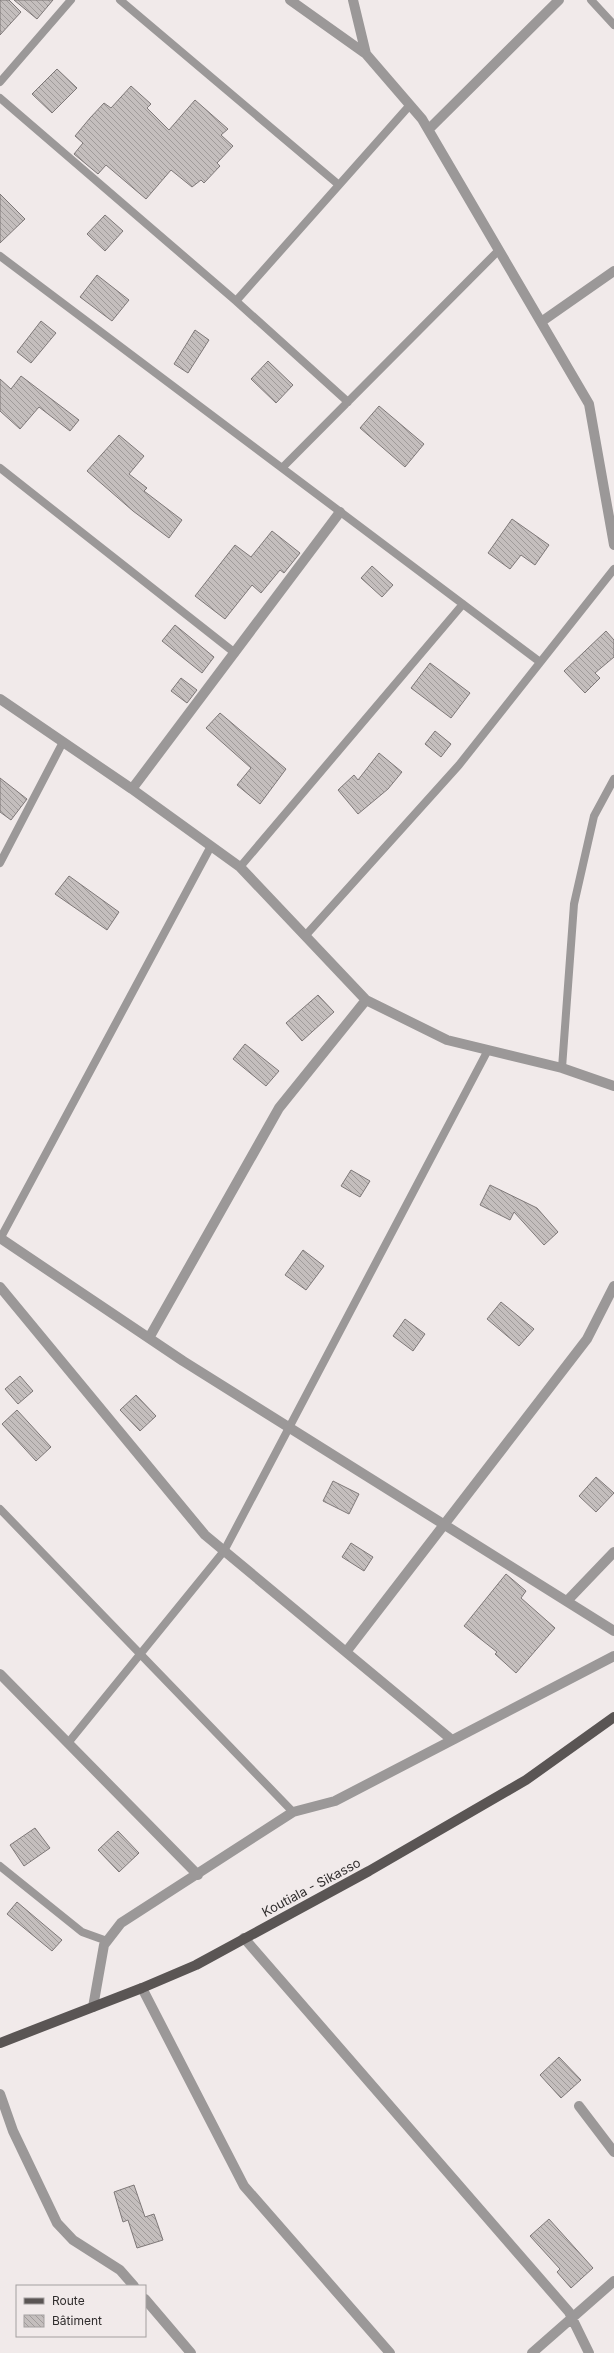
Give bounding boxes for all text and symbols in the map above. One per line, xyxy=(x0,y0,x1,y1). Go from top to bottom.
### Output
street label: Koutiala - Sikasso xyxy=(259,1854,363,1920)
legend xyxy=(16,2285,146,2337)
text: Route xyxy=(52,2293,85,2308)
text: Bâtiment xyxy=(52,2313,102,2328)

